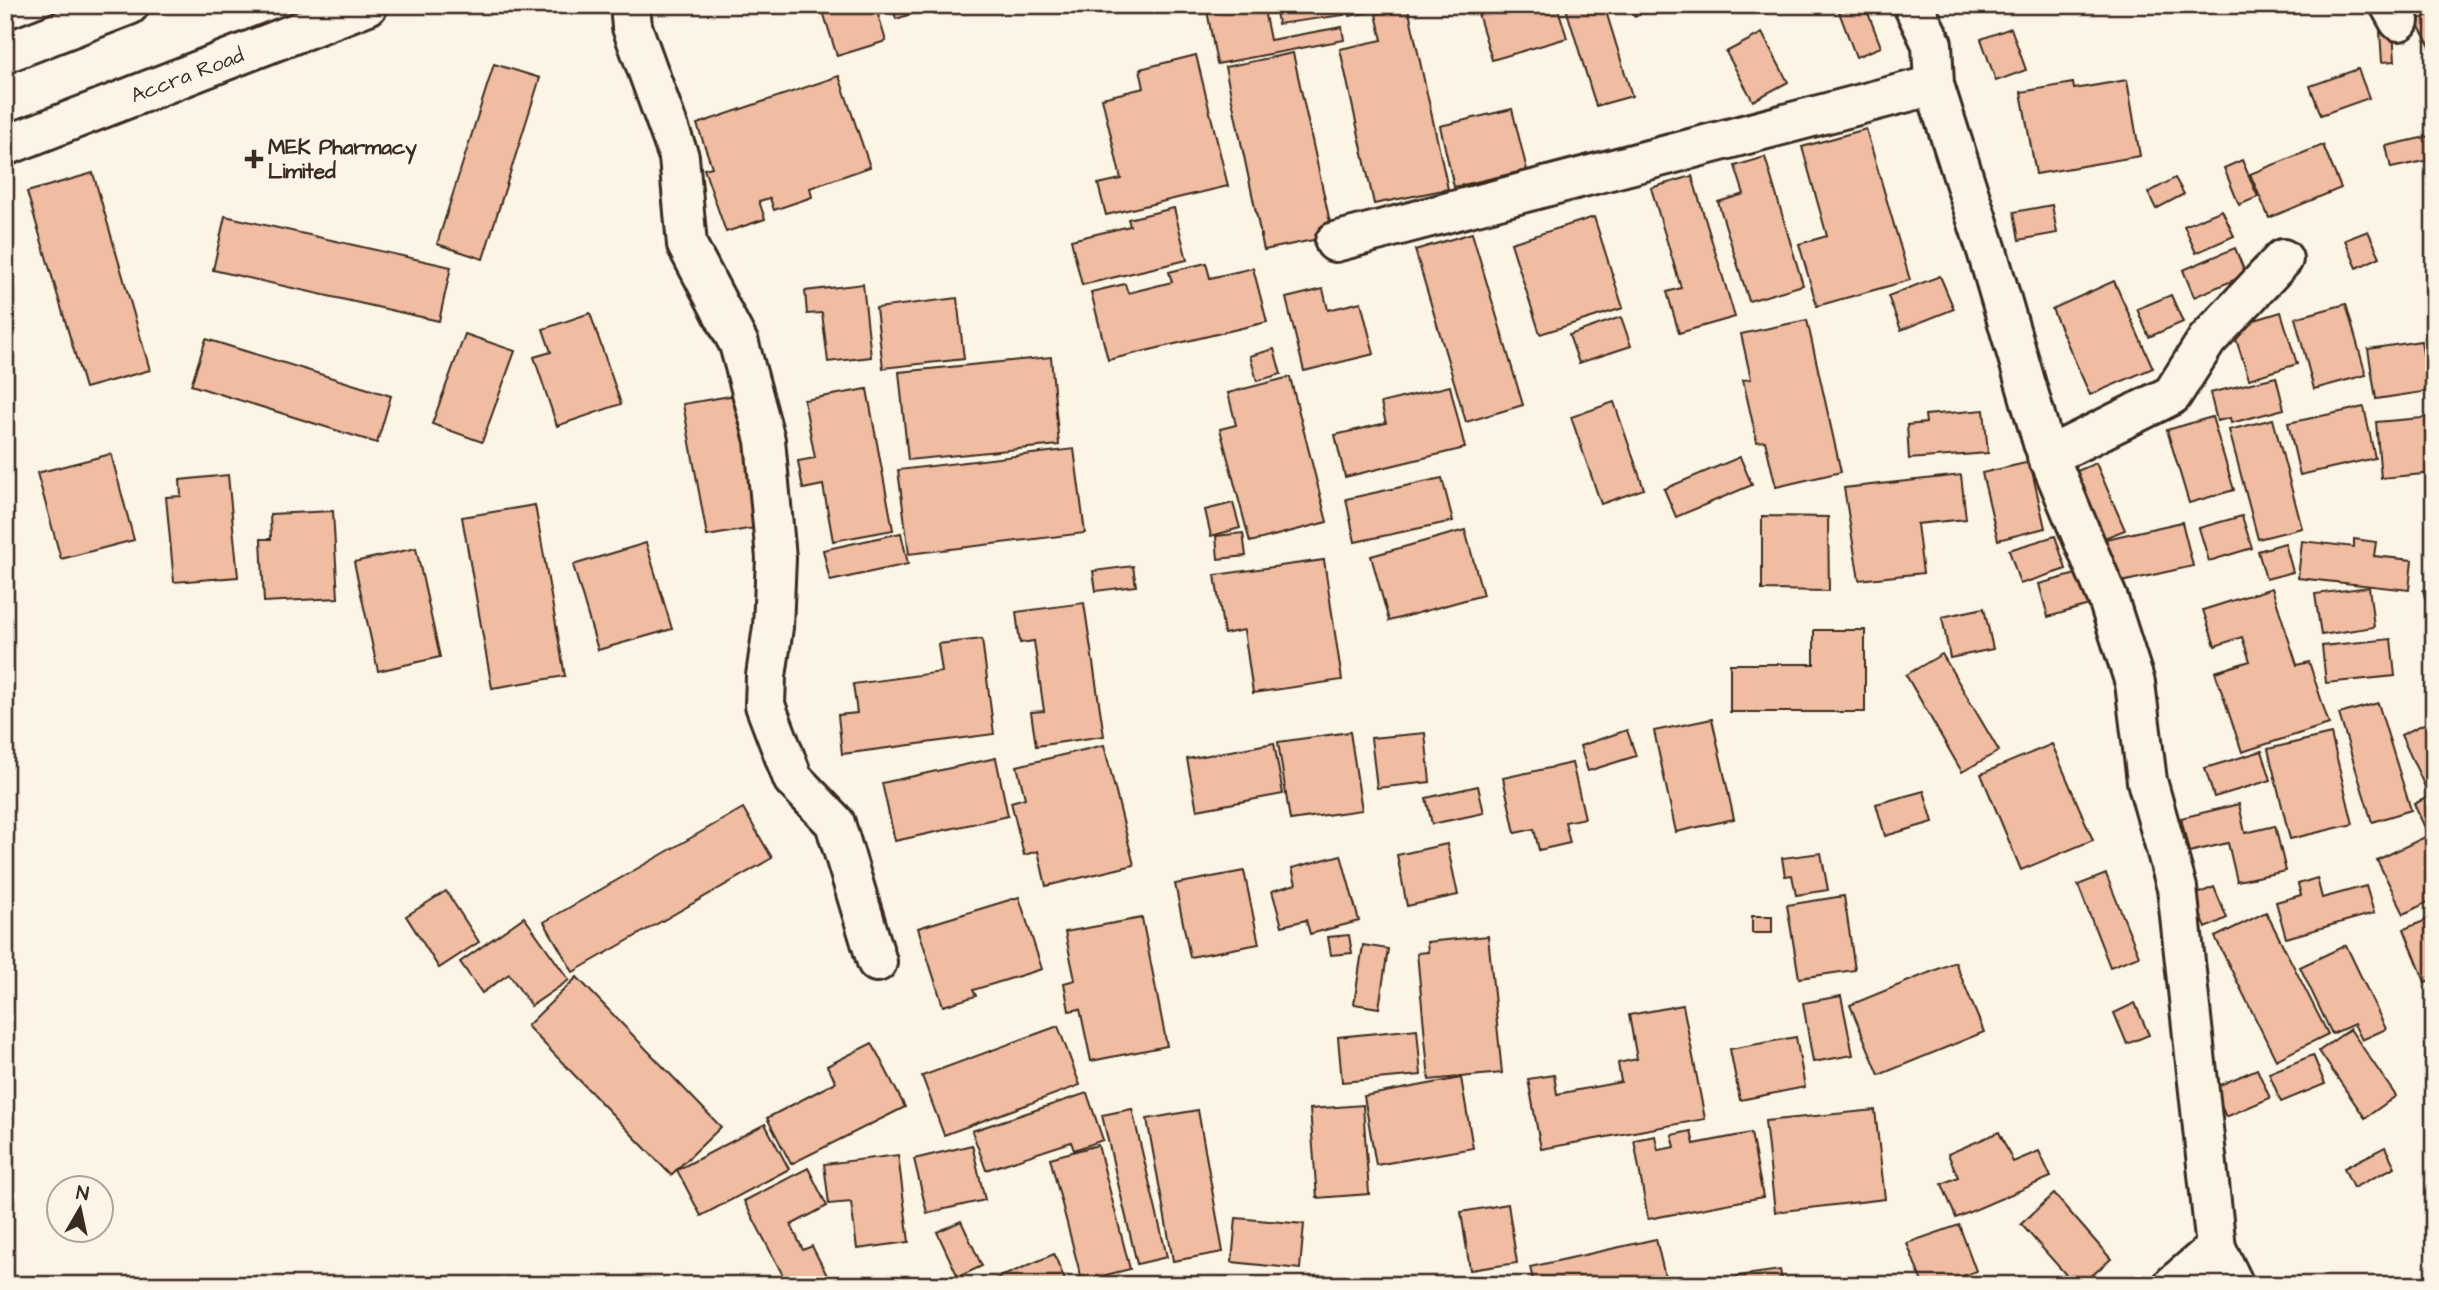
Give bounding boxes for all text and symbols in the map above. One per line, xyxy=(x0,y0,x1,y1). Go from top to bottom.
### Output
street label: Accra Road xyxy=(126,41,248,110)
place label: MEK Pharmacy Limited xyxy=(268,133,417,186)
marker: MEK Pharmacy Limited xyxy=(246,151,262,167)
north arrow xyxy=(46,1174,116,1244)
text: N xyxy=(74,1179,91,1208)

